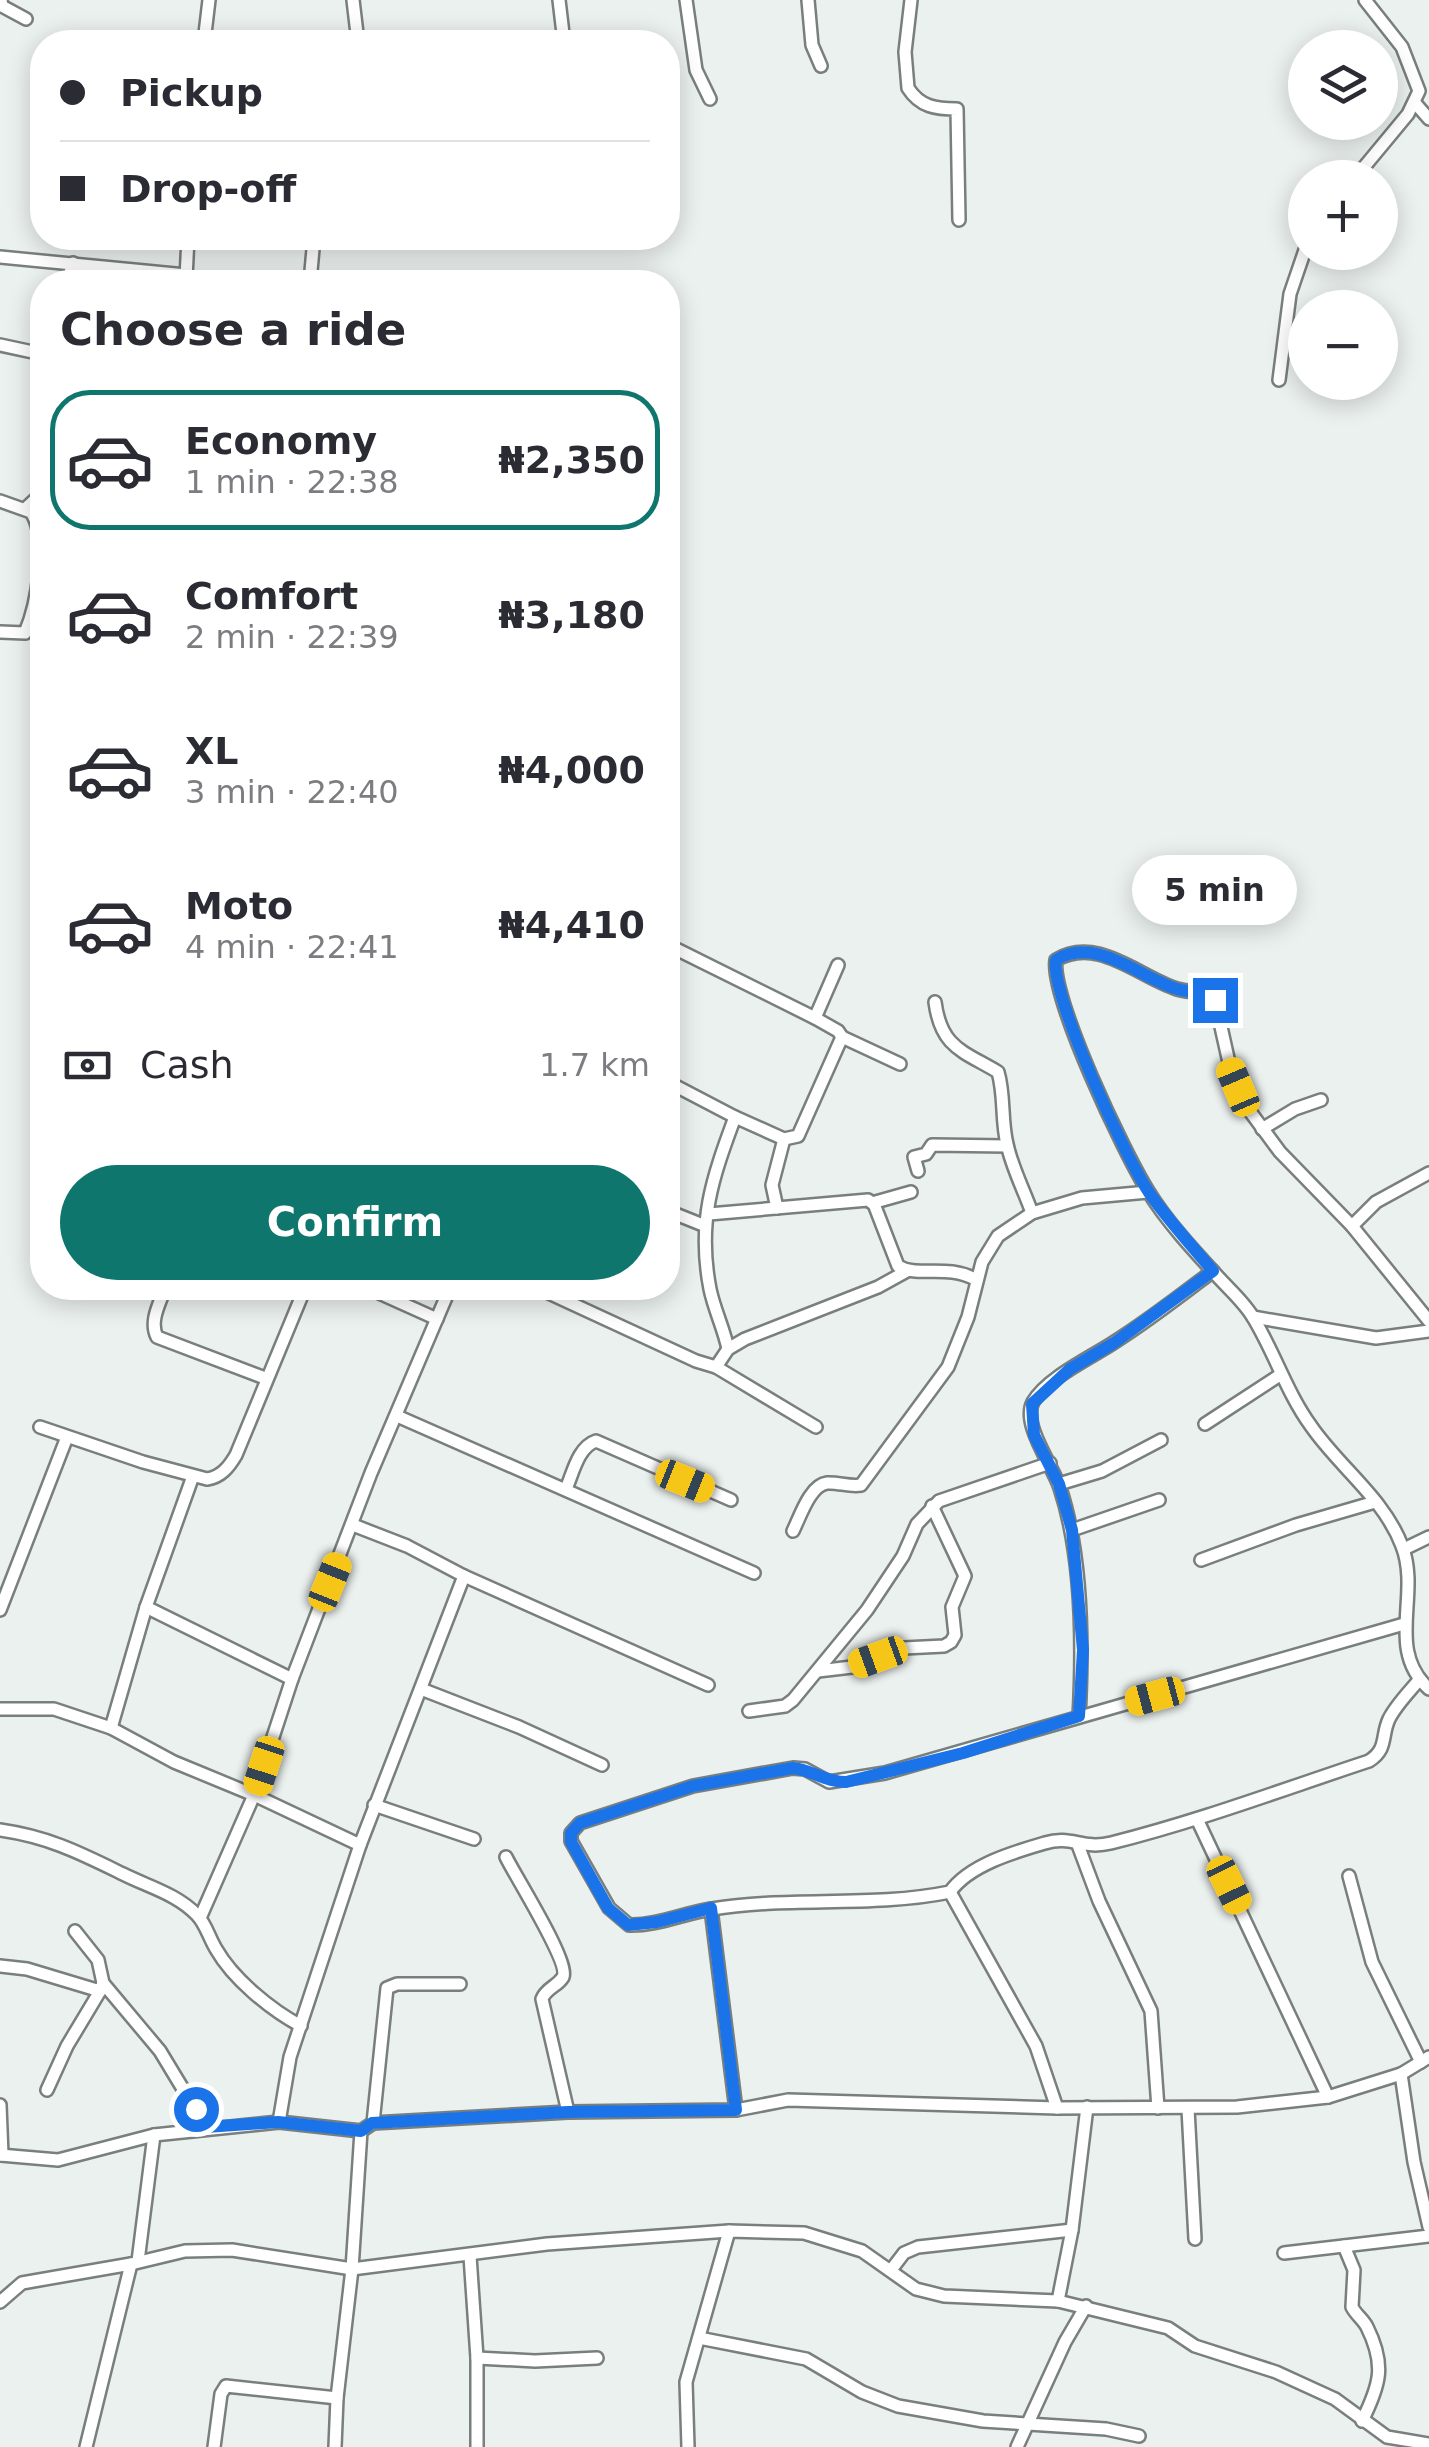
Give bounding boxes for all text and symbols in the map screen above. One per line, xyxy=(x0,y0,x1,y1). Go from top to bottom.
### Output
map controls xyxy=(1288,30,1398,400)
button: layers xyxy=(1288,30,1398,140)
text: Pickup xyxy=(120,71,263,115)
button: + xyxy=(1288,160,1398,270)
text: Drop-off xyxy=(120,167,296,211)
button: − xyxy=(1288,290,1398,400)
text: Choose a ride xyxy=(60,303,406,356)
icon: car xyxy=(65,415,155,505)
text: Economy xyxy=(185,419,377,463)
text: ₦2,350 xyxy=(498,438,645,482)
text: 1 min · 22:38 xyxy=(185,463,399,501)
icon: car xyxy=(65,570,155,660)
text: Comfort xyxy=(185,574,358,618)
text: ₦3,180 xyxy=(498,593,645,637)
text: 2 min · 22:39 xyxy=(185,618,399,656)
icon: car xyxy=(65,725,155,815)
text: XL xyxy=(185,729,239,773)
text: ₦4,000 xyxy=(498,748,645,792)
text: 3 min · 22:40 xyxy=(185,773,399,811)
callout: 5 min xyxy=(1132,855,1298,925)
text: 5 min xyxy=(1164,871,1265,909)
icon: car xyxy=(65,880,155,970)
text: Moto xyxy=(185,884,293,928)
text: ₦4,410 xyxy=(498,903,645,947)
text: 4 min · 22:41 xyxy=(185,928,399,966)
route end xyxy=(1193,978,1238,1023)
icon: cash xyxy=(60,1038,115,1093)
text: Cash xyxy=(140,1043,234,1087)
text: 1.7 km xyxy=(539,1046,650,1084)
car xyxy=(1212,1054,1264,1120)
button: Confirm xyxy=(60,1165,650,1280)
car xyxy=(652,1456,718,1506)
car xyxy=(305,1549,355,1615)
car xyxy=(845,1633,911,1681)
car xyxy=(1122,1674,1188,1718)
car xyxy=(240,1733,288,1799)
car xyxy=(1202,1851,1256,1919)
route start xyxy=(174,2087,219,2132)

